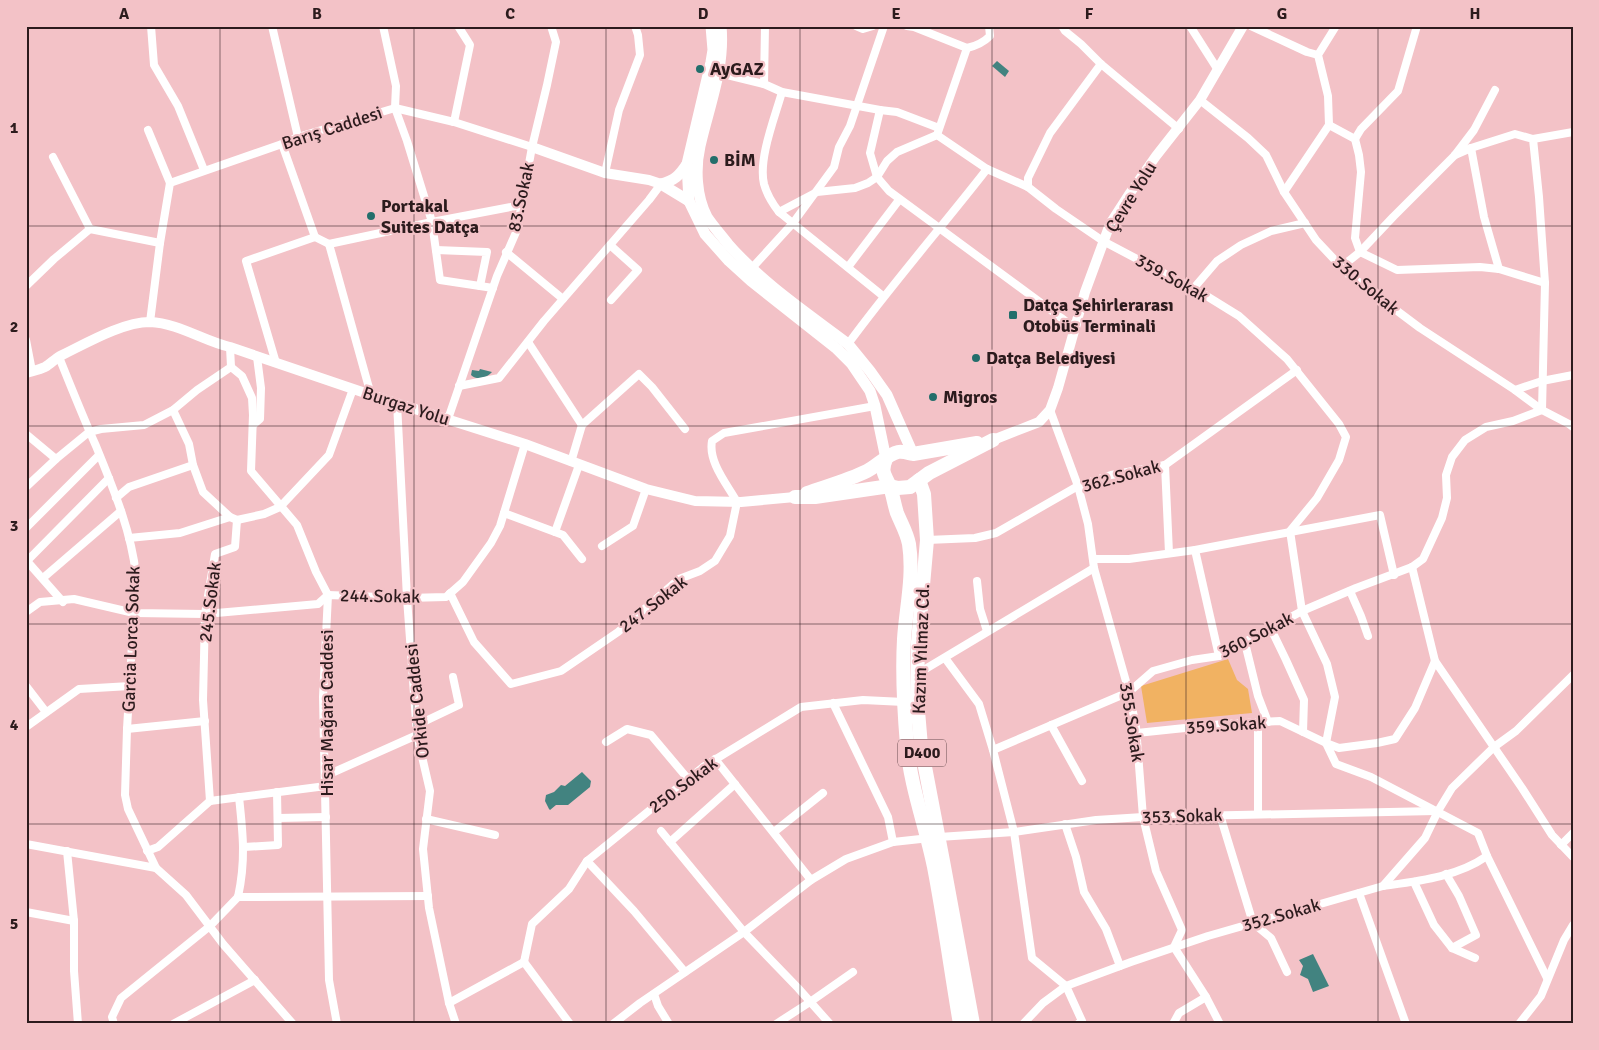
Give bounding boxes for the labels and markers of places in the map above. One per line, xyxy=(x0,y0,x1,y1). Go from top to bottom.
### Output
place label: AyGAZ xyxy=(710,58,764,80)
marker: AyGAZ xyxy=(694,63,706,75)
place label: BİM xyxy=(724,149,756,171)
marker: BİM xyxy=(708,154,720,166)
place label: Portakal Suites Datça xyxy=(381,195,479,238)
marker: Portakal Suites Datça xyxy=(365,210,377,222)
place label: Datça Şehirlerarası Otobüs Terminali xyxy=(1023,294,1174,337)
marker: Datça Şehirlerarası Otobüs Terminali xyxy=(1007,309,1019,321)
place label: Datça Belediyesi xyxy=(986,347,1116,369)
marker: Datça Belediyesi xyxy=(970,352,982,364)
place label: Migros xyxy=(943,386,997,408)
marker: Migros xyxy=(927,391,939,403)

